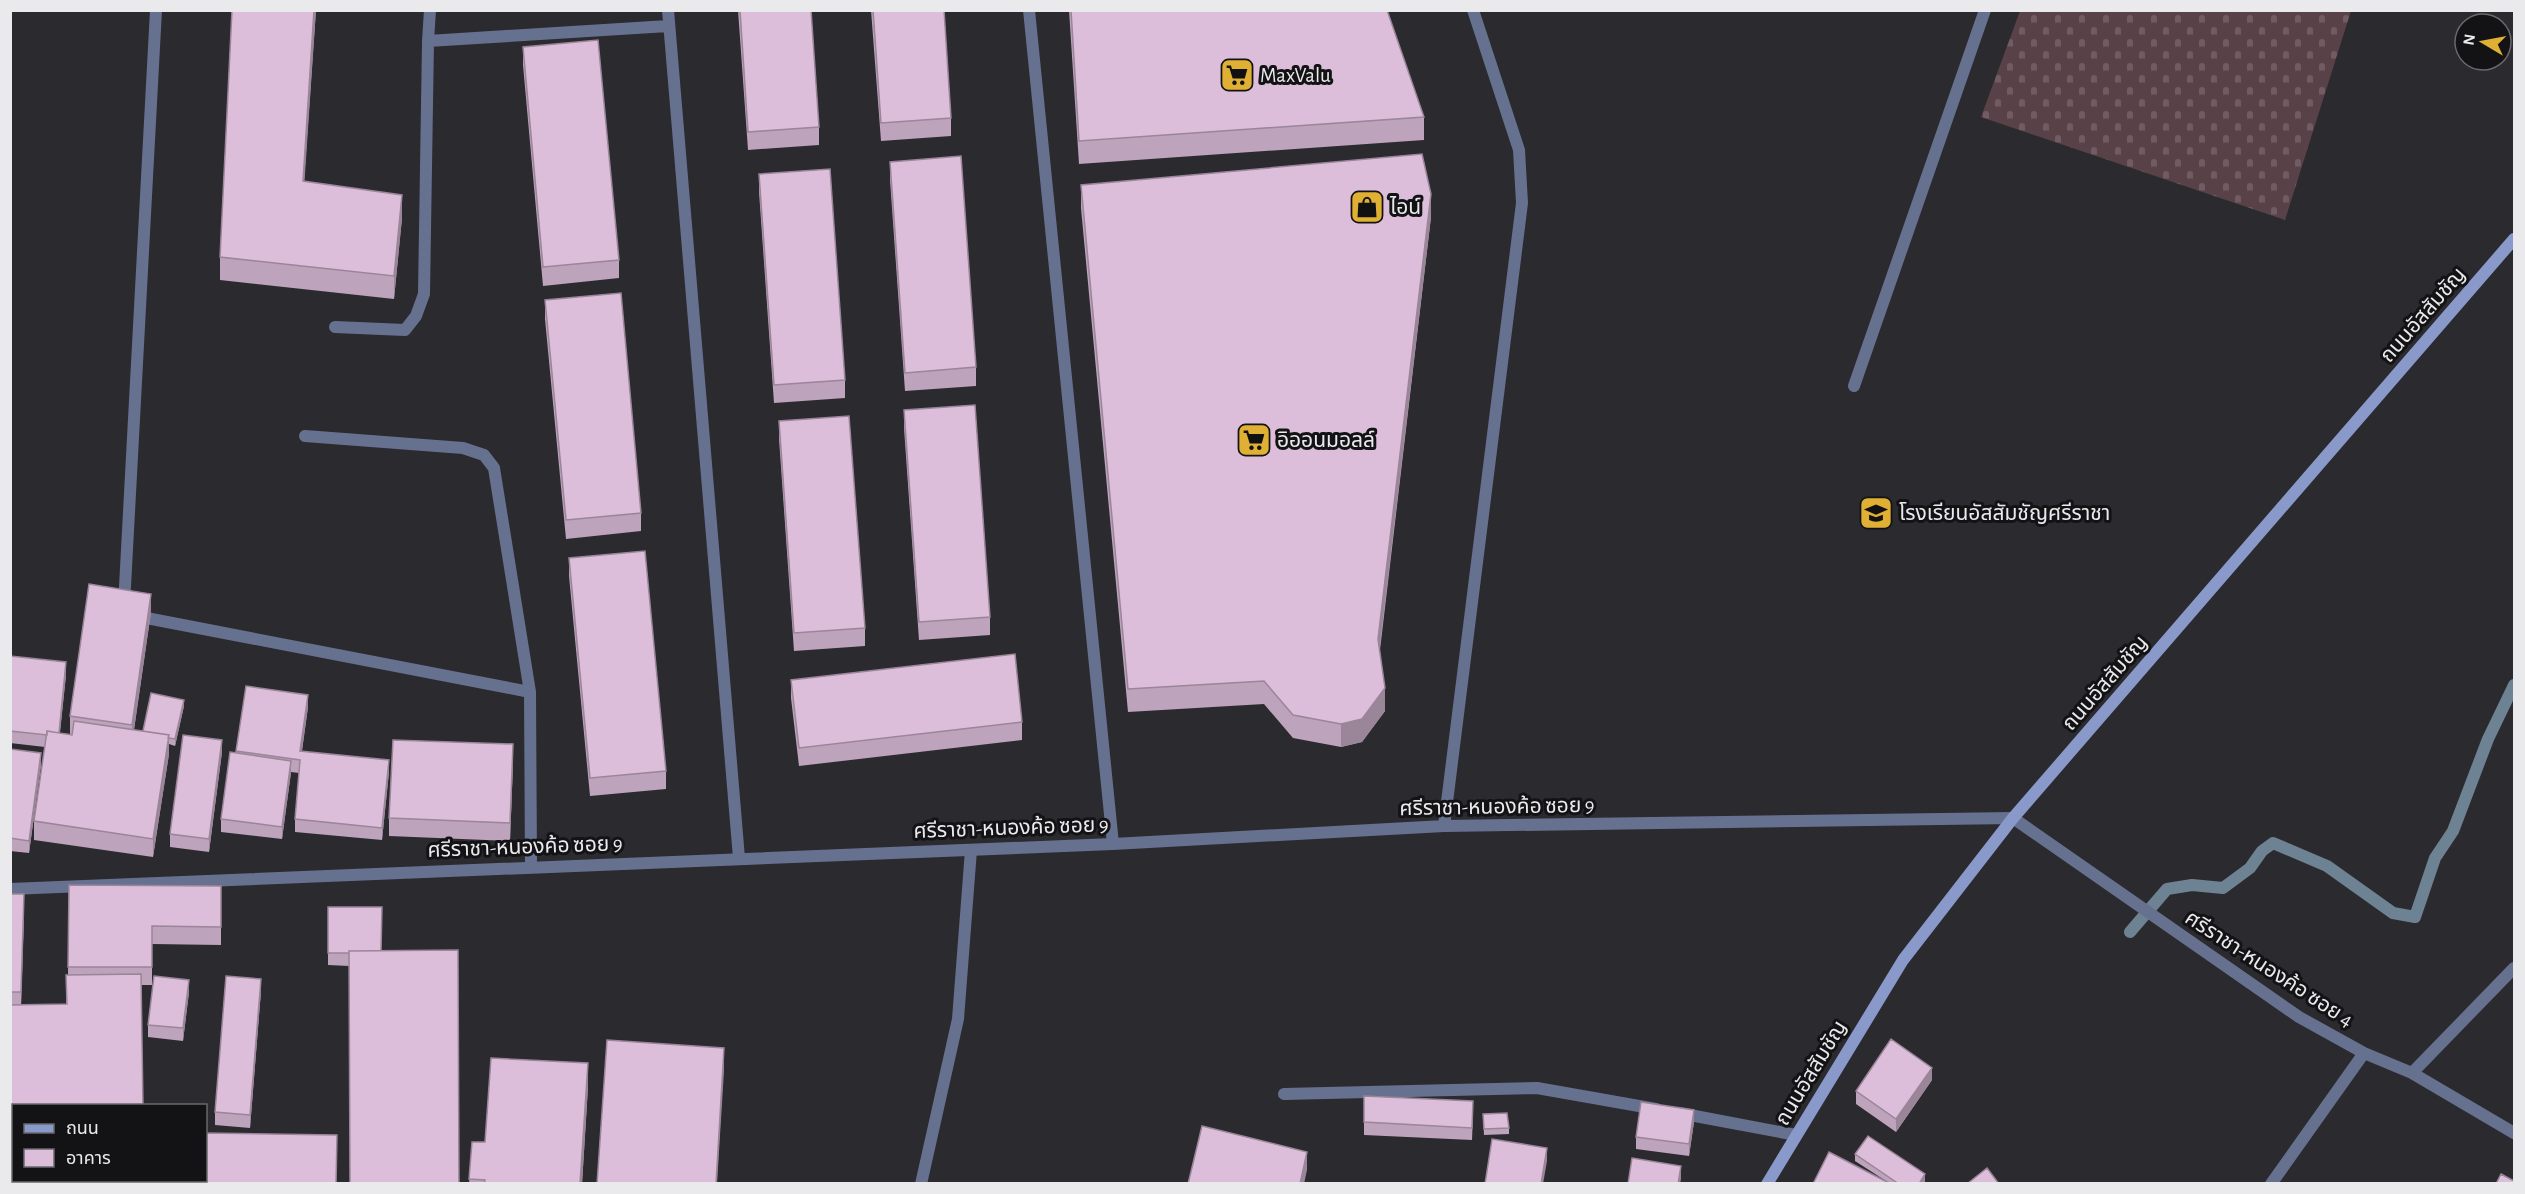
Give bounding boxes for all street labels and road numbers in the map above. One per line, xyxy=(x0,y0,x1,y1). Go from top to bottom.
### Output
street label: ถนนอัสสัมชัญ xyxy=(2376,264,2470,366)
street label: ถนนอัสสัมชัญ xyxy=(2058,632,2152,734)
street label: ศรีราชา-หนองค้อ ซอย 9 xyxy=(1399,793,1595,819)
street label: ศรีราชา-หนองค้อ ซอย 9 xyxy=(913,812,1109,842)
street label: ศรีราชา-หนองค้อ ซอย 9 xyxy=(427,831,623,861)
street label: ศรีราชา-หนองค้อ ซอย 4 xyxy=(2181,905,2358,1031)
street label: ถนนอัสสัมชัญ xyxy=(1772,1017,1850,1129)

